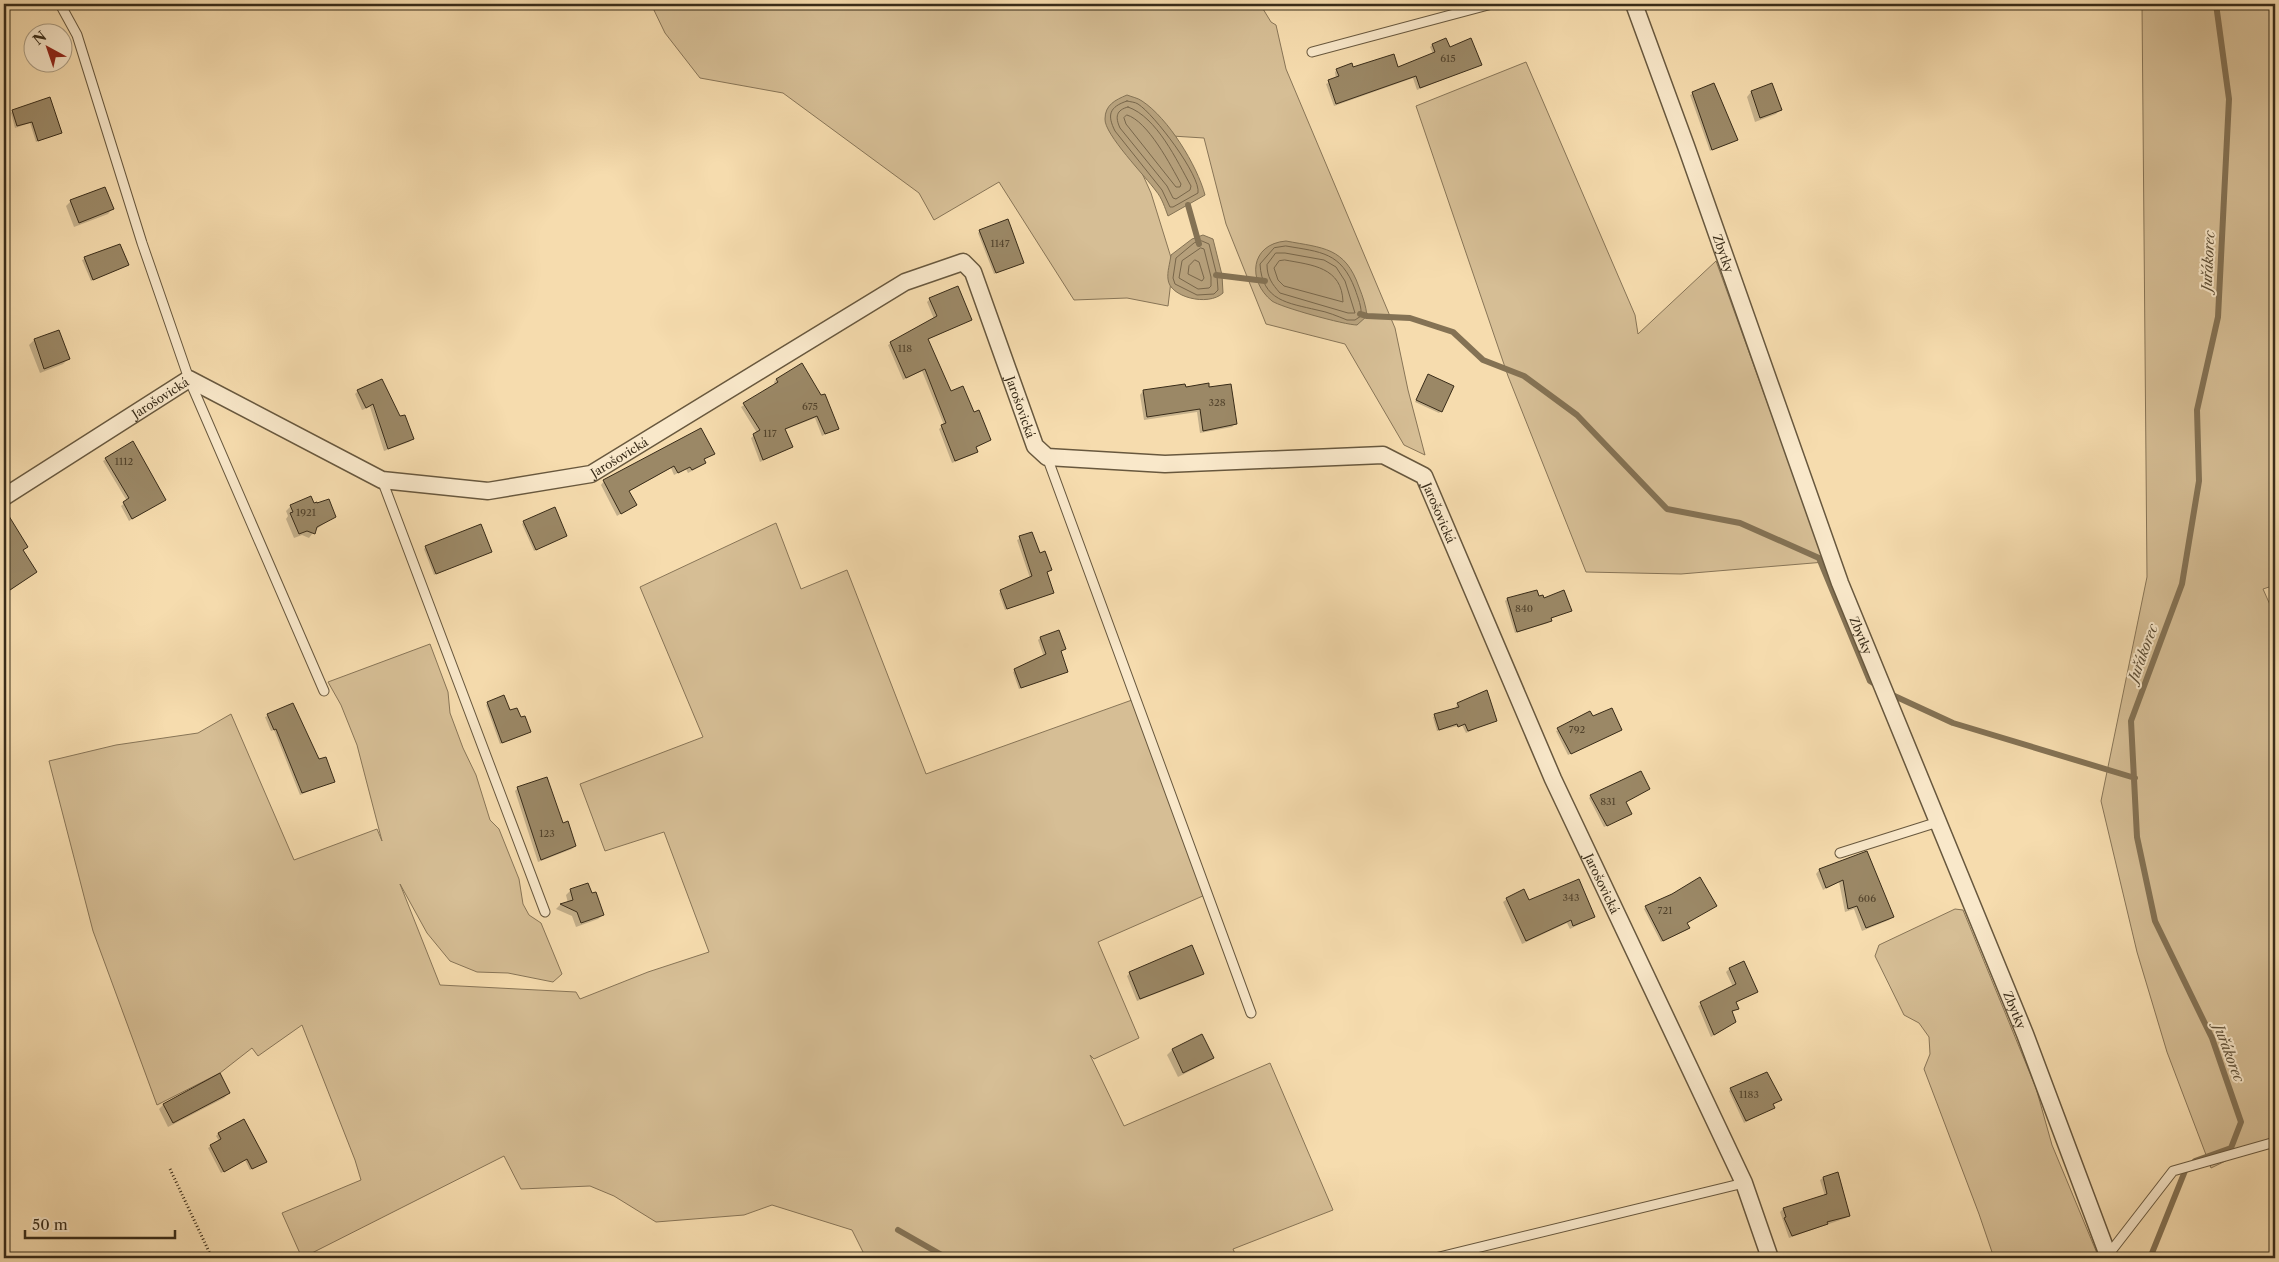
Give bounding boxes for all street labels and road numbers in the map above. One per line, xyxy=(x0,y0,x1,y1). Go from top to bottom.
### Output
street label: Zbytky xyxy=(1710,232,1738,275)
street label: Jarošovická xyxy=(1003,372,1039,440)
street label: Jarošovická xyxy=(127,374,192,422)
street label: Jarošovická xyxy=(586,433,651,481)
street label: Jarošovická xyxy=(1419,478,1459,546)
street label: Zbytky xyxy=(1847,614,1876,657)
street label: Jarošovická xyxy=(1581,849,1623,916)
street label: Zbytky xyxy=(2001,989,2030,1031)

